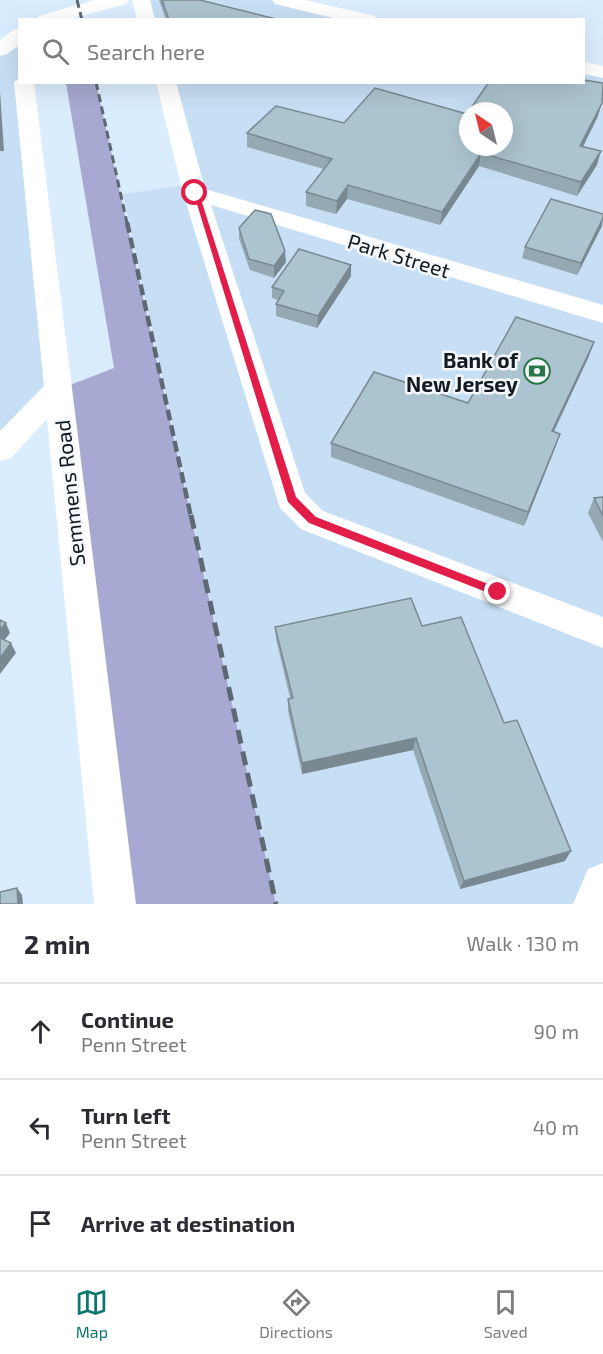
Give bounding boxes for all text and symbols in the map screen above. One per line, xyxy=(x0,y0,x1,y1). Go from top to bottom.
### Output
search box xyxy=(18,18,585,84)
icon: search xyxy=(39,35,72,68)
text: Search here xyxy=(87,38,205,64)
north arrow xyxy=(459,102,513,156)
route start xyxy=(181,179,207,205)
street label: Park Street xyxy=(345,228,453,282)
place label: Bank of New Jersey xyxy=(406,347,519,397)
bank icon: Bank of New Jersey xyxy=(522,356,552,386)
street label: Semmens Road xyxy=(49,419,89,567)
route end xyxy=(484,578,510,604)
text: 2 min xyxy=(24,928,90,959)
text: Walk · 130 m xyxy=(467,931,579,955)
text: Continue xyxy=(81,1006,174,1032)
icon: ahead xyxy=(24,1015,57,1048)
text: 90 m xyxy=(534,1019,579,1043)
text: Penn Street xyxy=(81,1032,187,1056)
text: Turn left xyxy=(81,1102,170,1128)
icon: left xyxy=(24,1111,57,1144)
text: 40 m xyxy=(533,1115,579,1139)
text: Penn Street xyxy=(81,1128,187,1152)
icon: arrive xyxy=(24,1207,57,1240)
text: Arrive at destination xyxy=(81,1210,295,1236)
tab: Map xyxy=(75,1286,108,1341)
tab: Directions xyxy=(259,1286,333,1341)
tab: Saved xyxy=(484,1286,528,1341)

